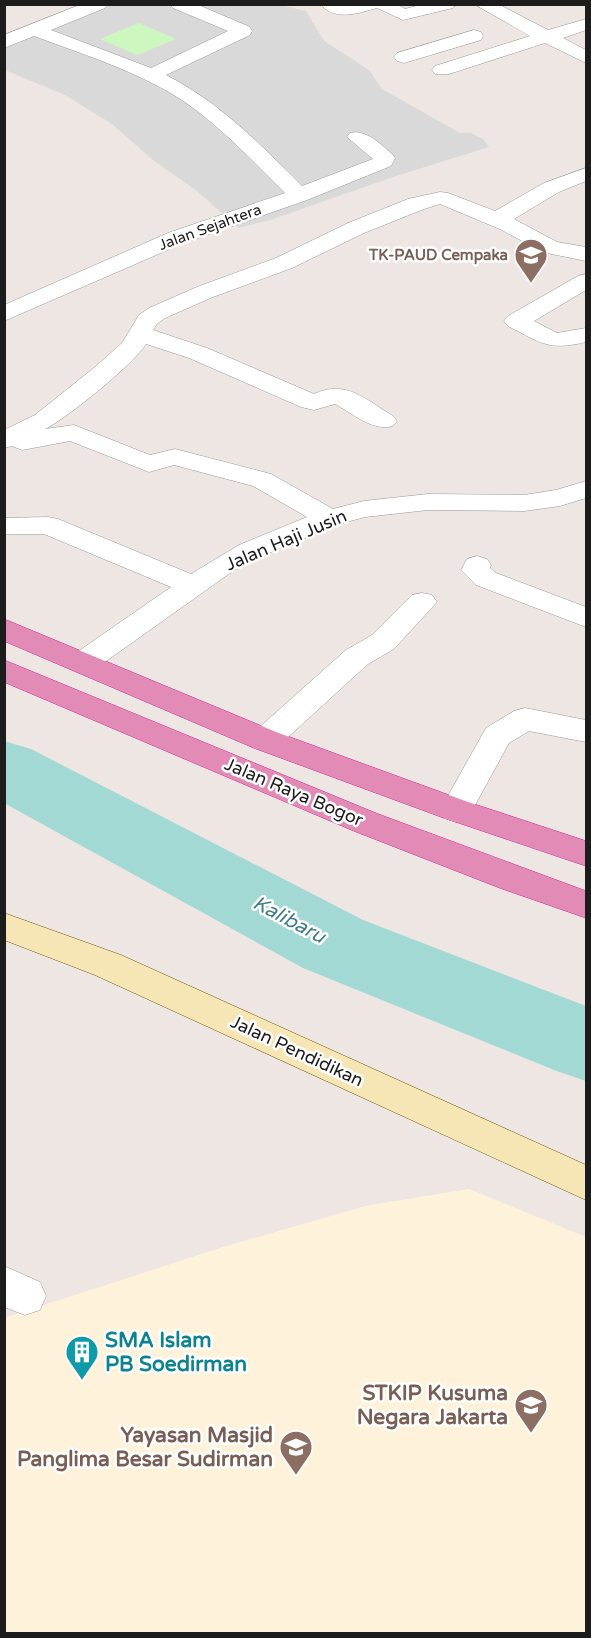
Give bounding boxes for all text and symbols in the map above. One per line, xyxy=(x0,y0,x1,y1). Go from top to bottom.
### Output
street label: Jalan Sejahtera xyxy=(156,200,264,254)
school or university icon: TK-PAUD Cempaka xyxy=(513,237,549,284)
place label: TK-PAUD Cempaka xyxy=(368,246,508,265)
street label: Jalan Haji Jusin xyxy=(222,505,350,575)
street label: Jalan Raya Bogor xyxy=(221,753,367,831)
water label: Kalibaru xyxy=(249,891,331,950)
street label: Jalan Pendidikan xyxy=(227,1011,367,1091)
place label: SMA Islam PB Soedirman xyxy=(105,1328,247,1377)
building icon: SMA Islam PB Soedirman xyxy=(64,1334,100,1381)
place label: STKIP Kusuma Negara Jakarta xyxy=(357,1381,508,1430)
school or university icon: STKIP Kusuma Negara Jakarta xyxy=(513,1387,549,1434)
place label: Yayasan Masjid Panglima Besar Sudirman xyxy=(17,1423,273,1472)
school or university icon: Yayasan Masjid Panglima Besar Sudirman xyxy=(278,1429,314,1476)

